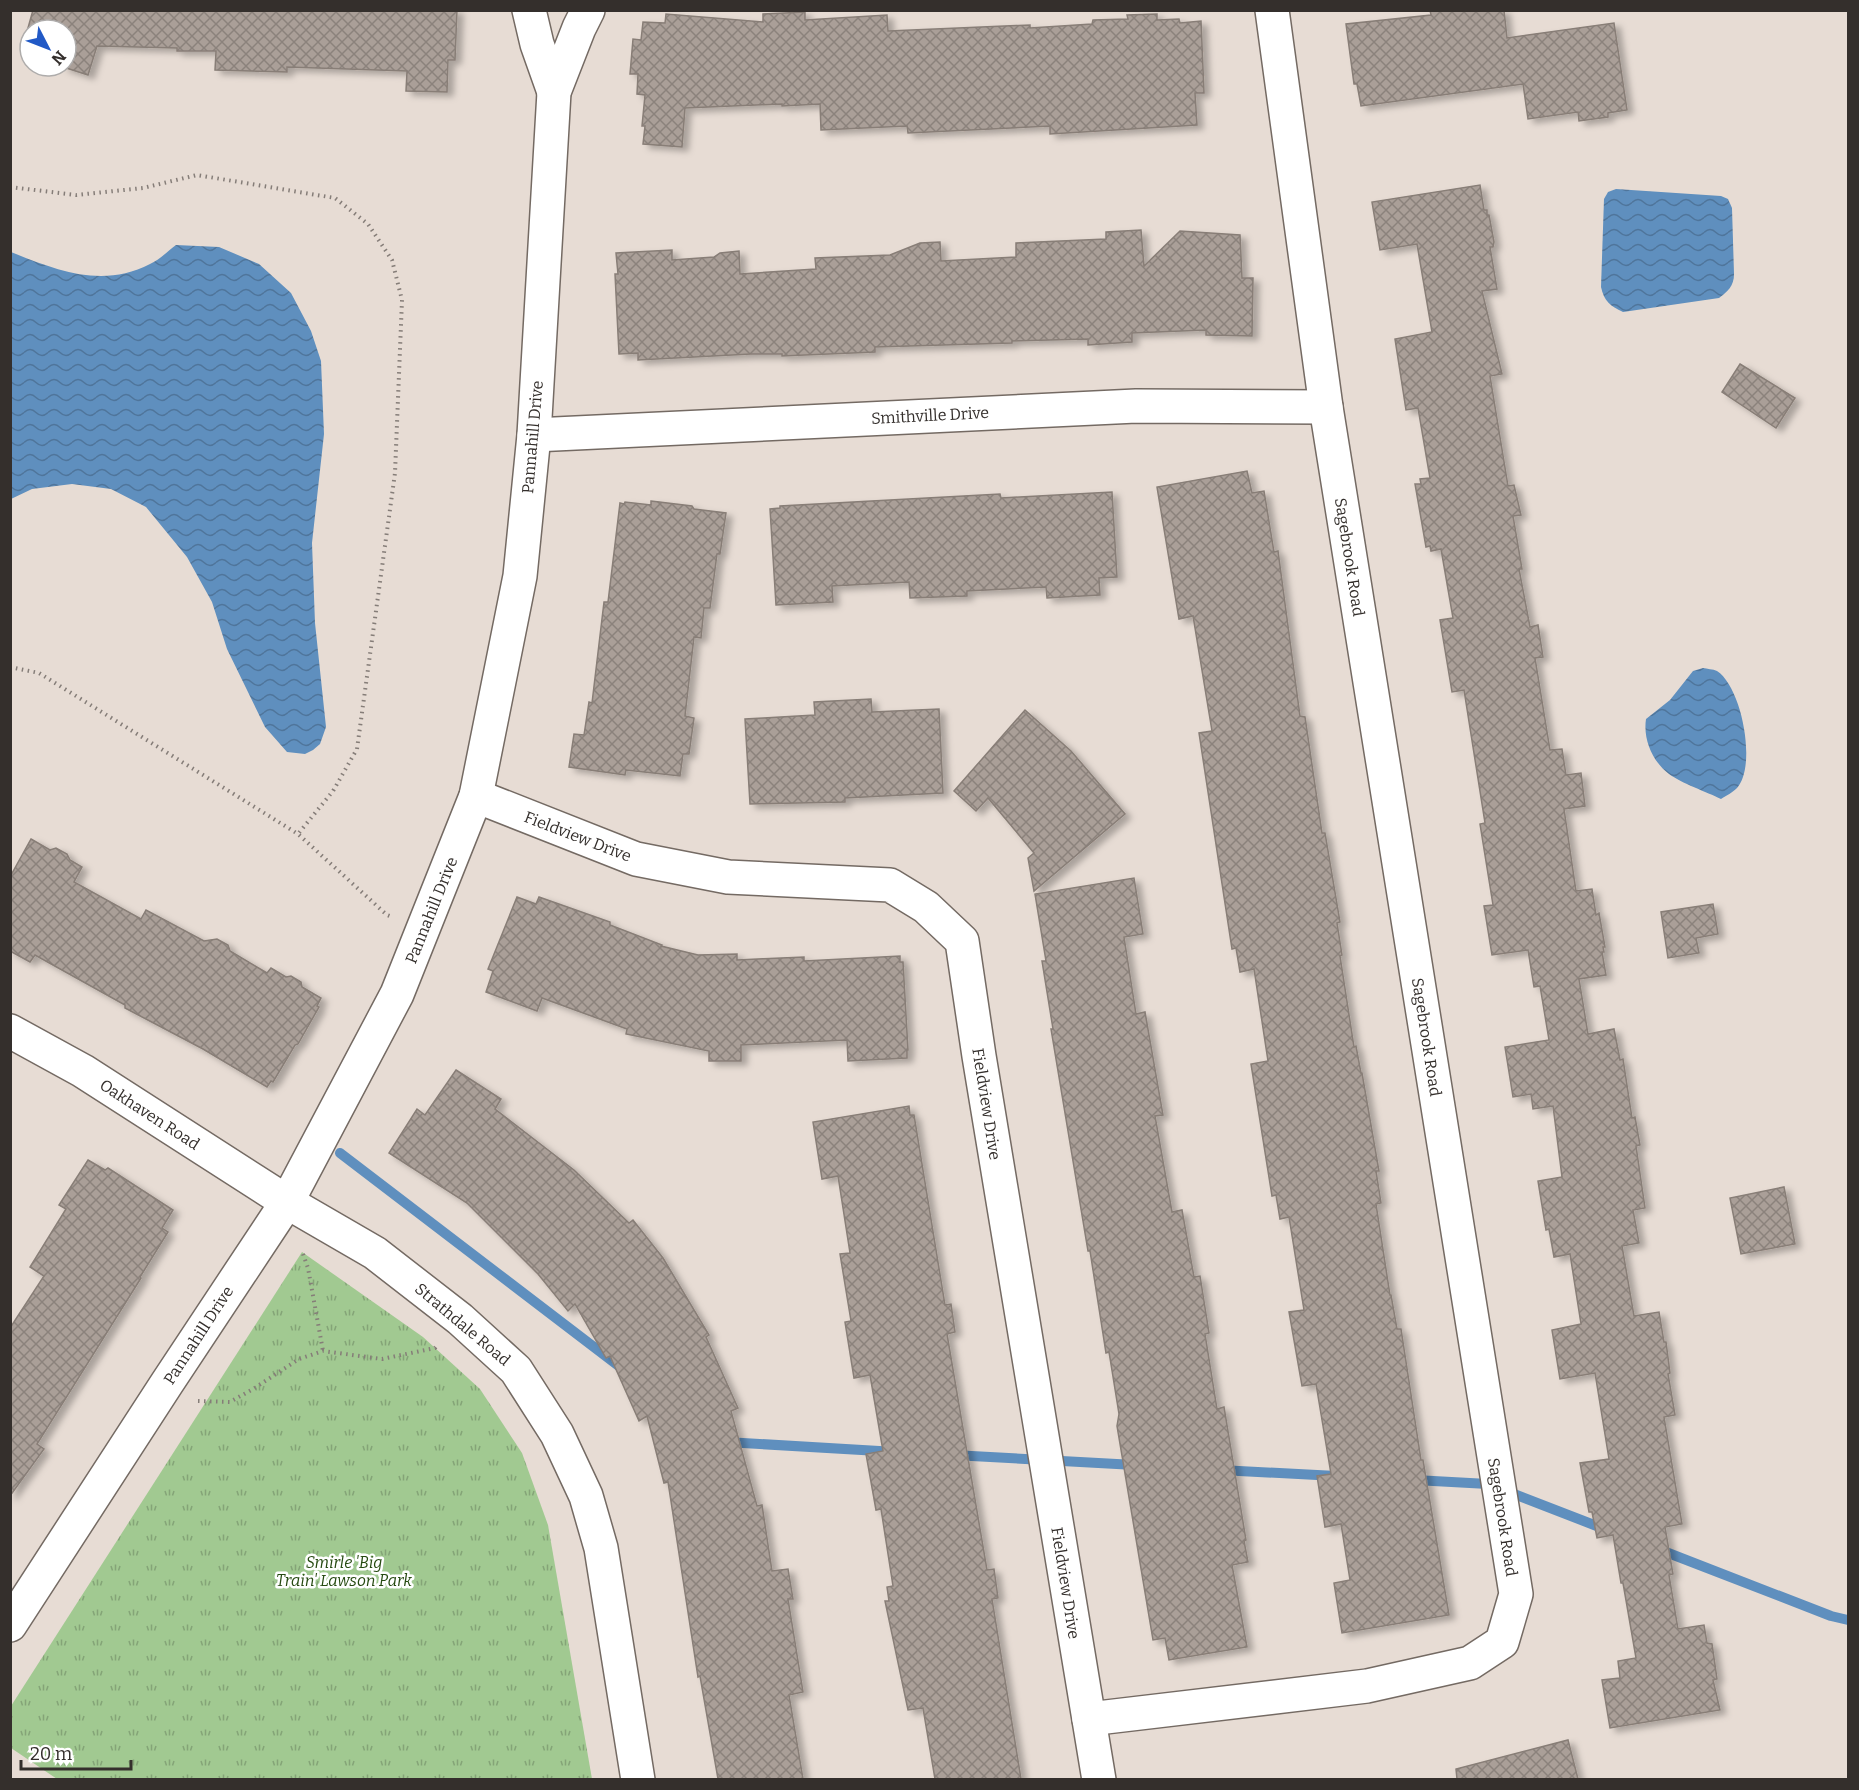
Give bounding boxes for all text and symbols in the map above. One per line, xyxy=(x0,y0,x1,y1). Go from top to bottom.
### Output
north arrow xyxy=(18,18,78,78)
text: N xyxy=(48,47,70,69)
street label: Pannahill Drive xyxy=(518,380,547,494)
street label: Smithville Drive xyxy=(871,403,989,428)
street label: Sagebrook Road xyxy=(1331,496,1368,618)
street label: Fieldview Drive xyxy=(522,807,634,866)
street label: Pannahill Drive xyxy=(401,854,462,966)
street label: Sagebrook Road xyxy=(1408,976,1445,1098)
street label: Fieldview Drive xyxy=(968,1047,1005,1161)
street label: Oakhaven Road xyxy=(96,1075,204,1154)
street label: Strathdale Road xyxy=(411,1279,514,1370)
street label: Pannahill Drive xyxy=(160,1283,237,1388)
street label: Sagebrook Road xyxy=(1484,1456,1521,1578)
street label: Fieldview Drive xyxy=(1047,1526,1084,1640)
park label: Smirle 'Big Train' Lawson Park xyxy=(276,1553,412,1590)
scale bar xyxy=(21,1733,130,1771)
text: 20 m xyxy=(30,1743,72,1765)

